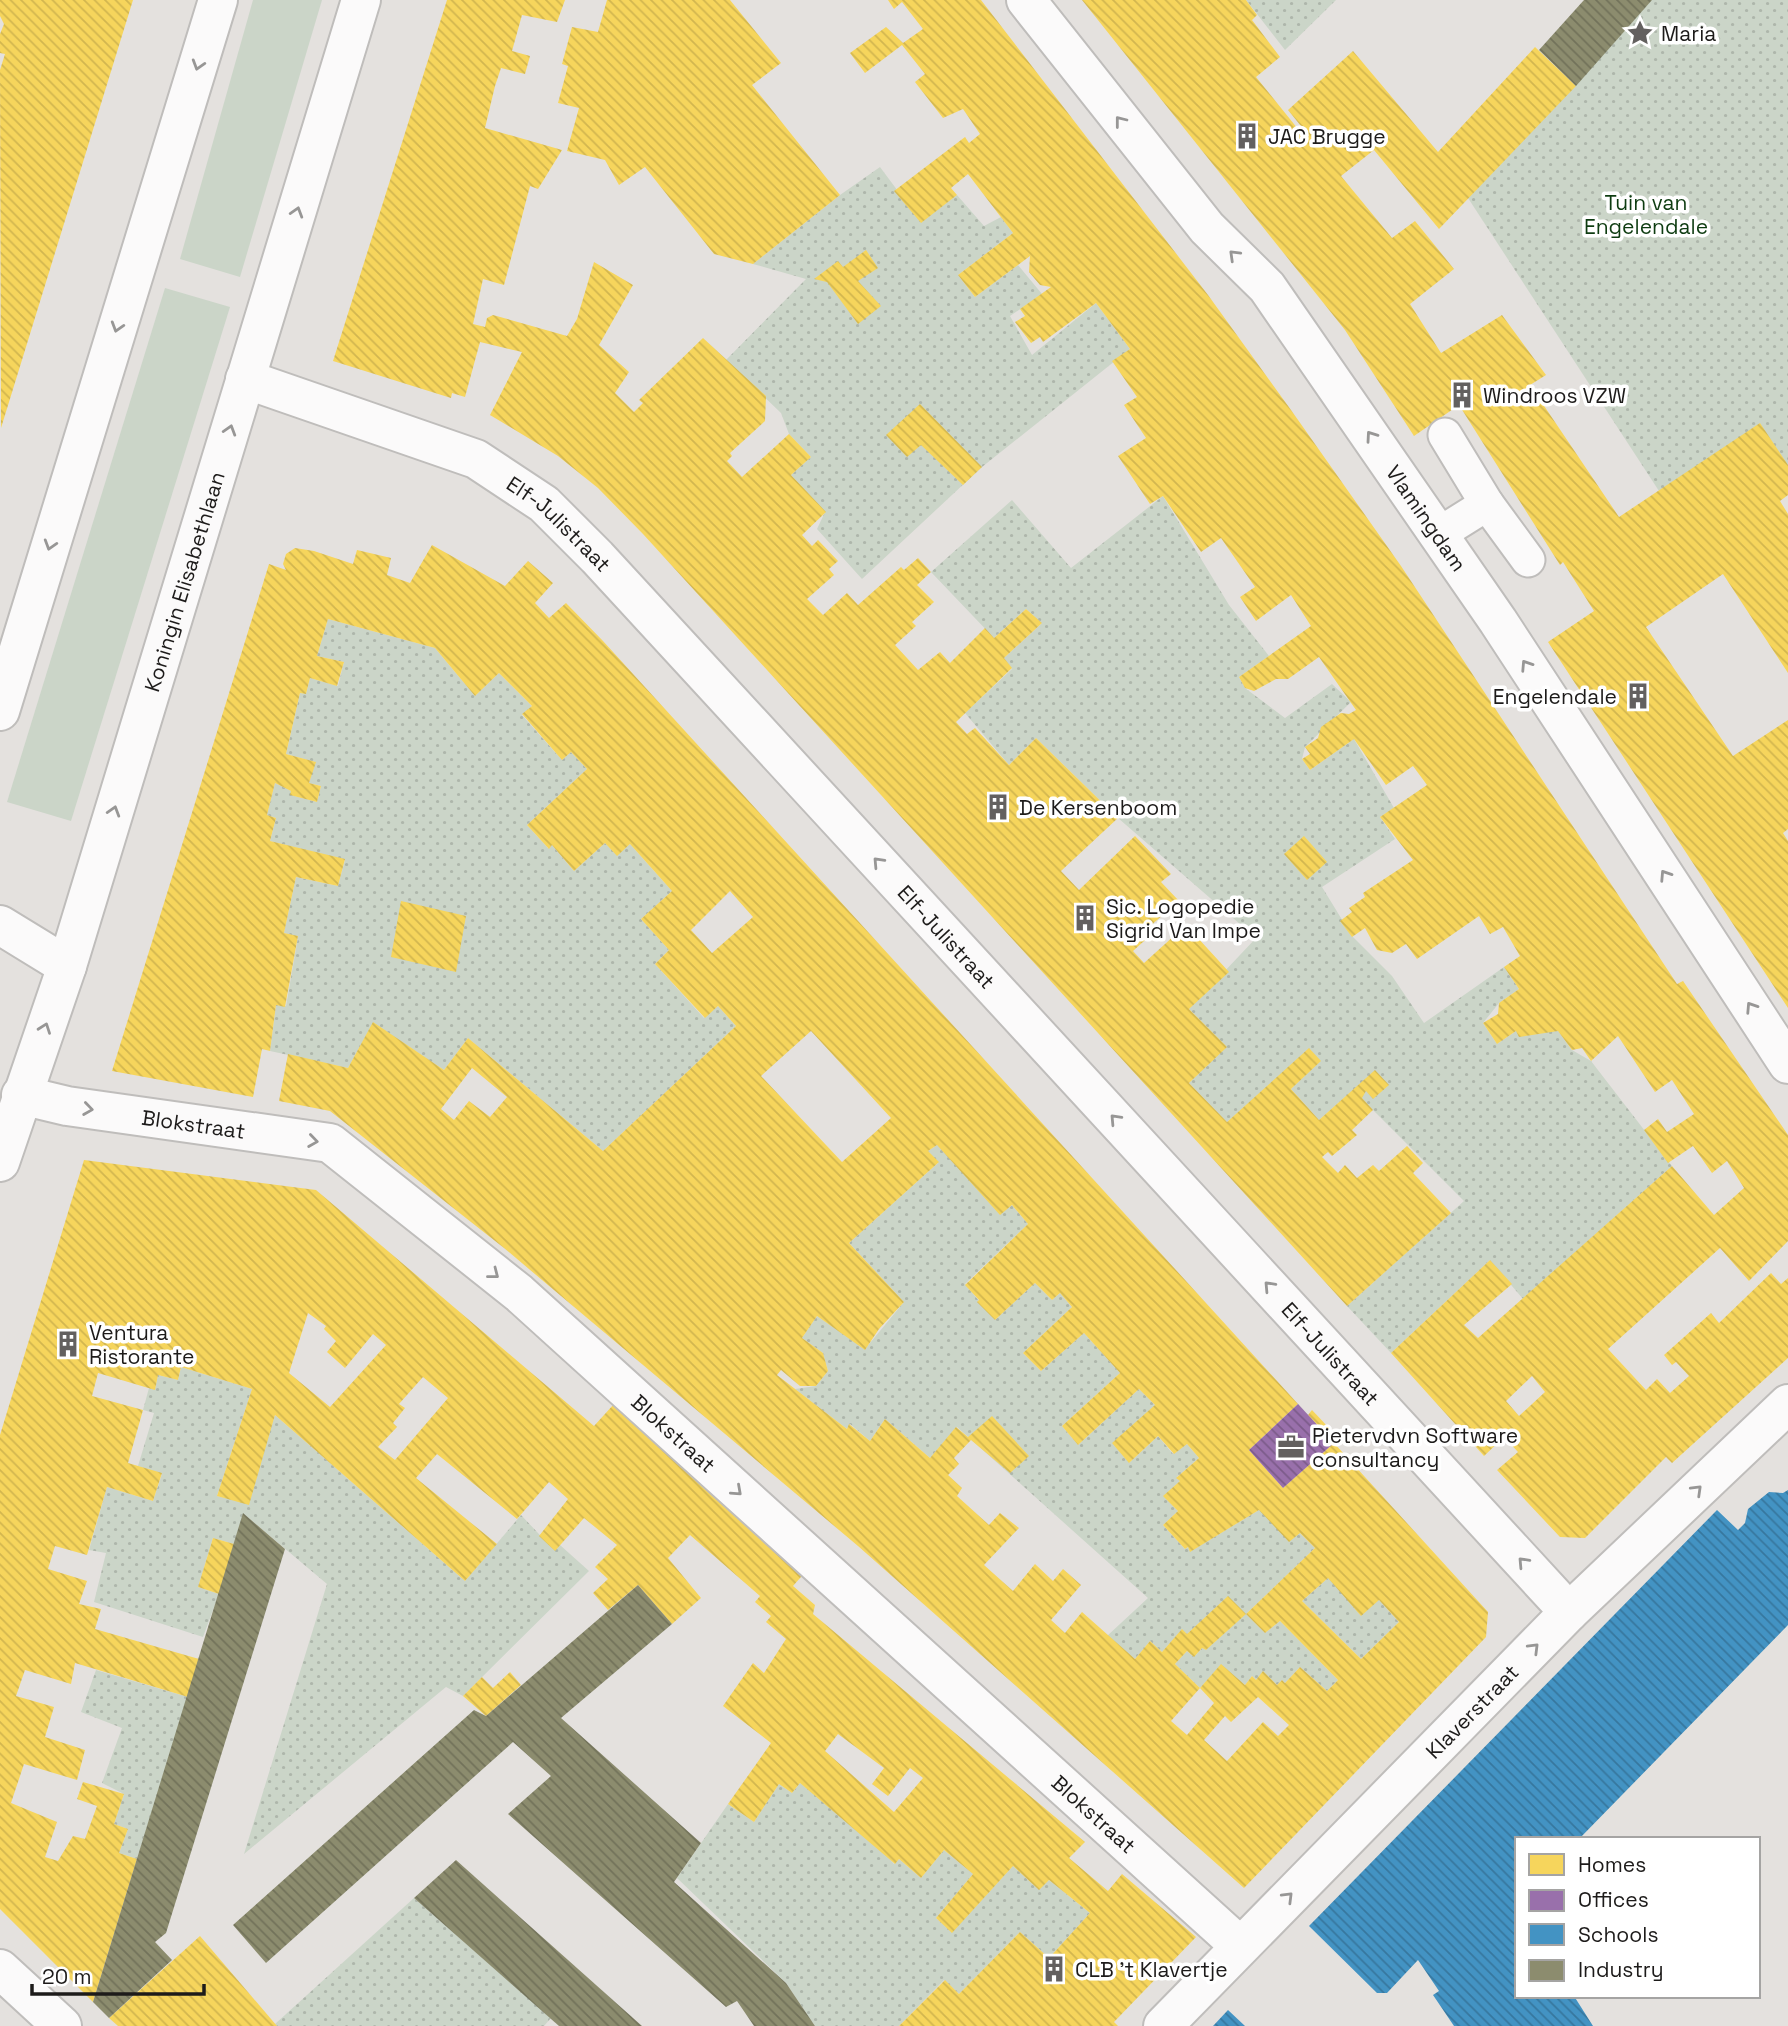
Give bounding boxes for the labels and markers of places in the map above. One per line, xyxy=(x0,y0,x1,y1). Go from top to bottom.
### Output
place icon: Maria xyxy=(1625,18,1655,48)
place label: Maria xyxy=(1661,20,1716,47)
building icon: JAC Brugge xyxy=(1232,121,1262,151)
place label: JAC Brugge xyxy=(1268,123,1386,150)
building icon: Windroos VZW xyxy=(1447,380,1477,410)
place label: Windroos VZW xyxy=(1483,382,1626,409)
building icon: Engelendale xyxy=(1623,681,1653,711)
place label: Engelendale xyxy=(1493,683,1617,710)
building icon: De Kersenboom xyxy=(983,792,1013,822)
place label: De Kersenboom xyxy=(1019,794,1177,821)
place label: Sic. Logopedie Sigrid Van Impe xyxy=(1106,893,1261,944)
building icon: Sic. Logopedie Sigrid Van Impe xyxy=(1070,903,1100,933)
place label: Ventura Ristorante xyxy=(89,1319,194,1370)
building icon: Ventura Ristorante xyxy=(53,1329,83,1359)
place label: Pietervdvn Software consultancy xyxy=(1312,1422,1518,1473)
office icon: Pietervdvn Software consultancy xyxy=(1276,1432,1306,1462)
building icon: CLB 't Klavertje xyxy=(1039,1954,1069,1984)
place label: CLB 't Klavertje xyxy=(1075,1956,1228,1983)

